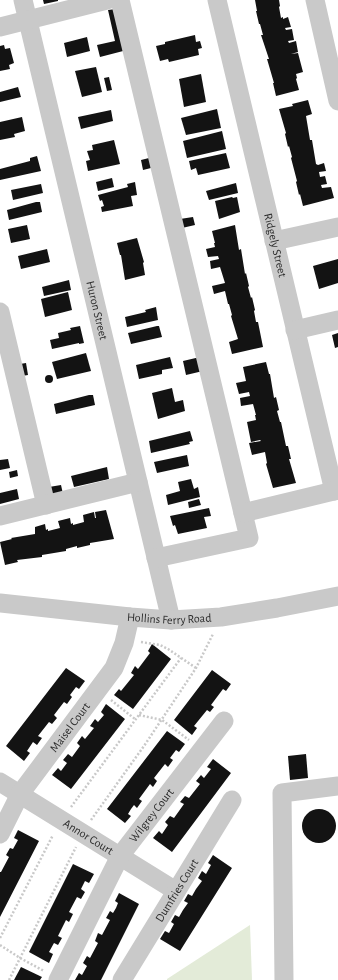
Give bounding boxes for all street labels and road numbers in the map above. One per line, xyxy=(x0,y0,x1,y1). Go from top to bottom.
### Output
street label: Ridgely Street xyxy=(262,212,289,279)
street label: Huron Street xyxy=(84,280,110,341)
street label: Hollins Ferry Road xyxy=(127,611,212,626)
street label: Maisel Court xyxy=(48,700,92,754)
street label: Wilgrey Court xyxy=(127,786,176,845)
street label: Annor Court xyxy=(61,817,116,857)
street label: Dumfries Court xyxy=(153,857,201,924)

